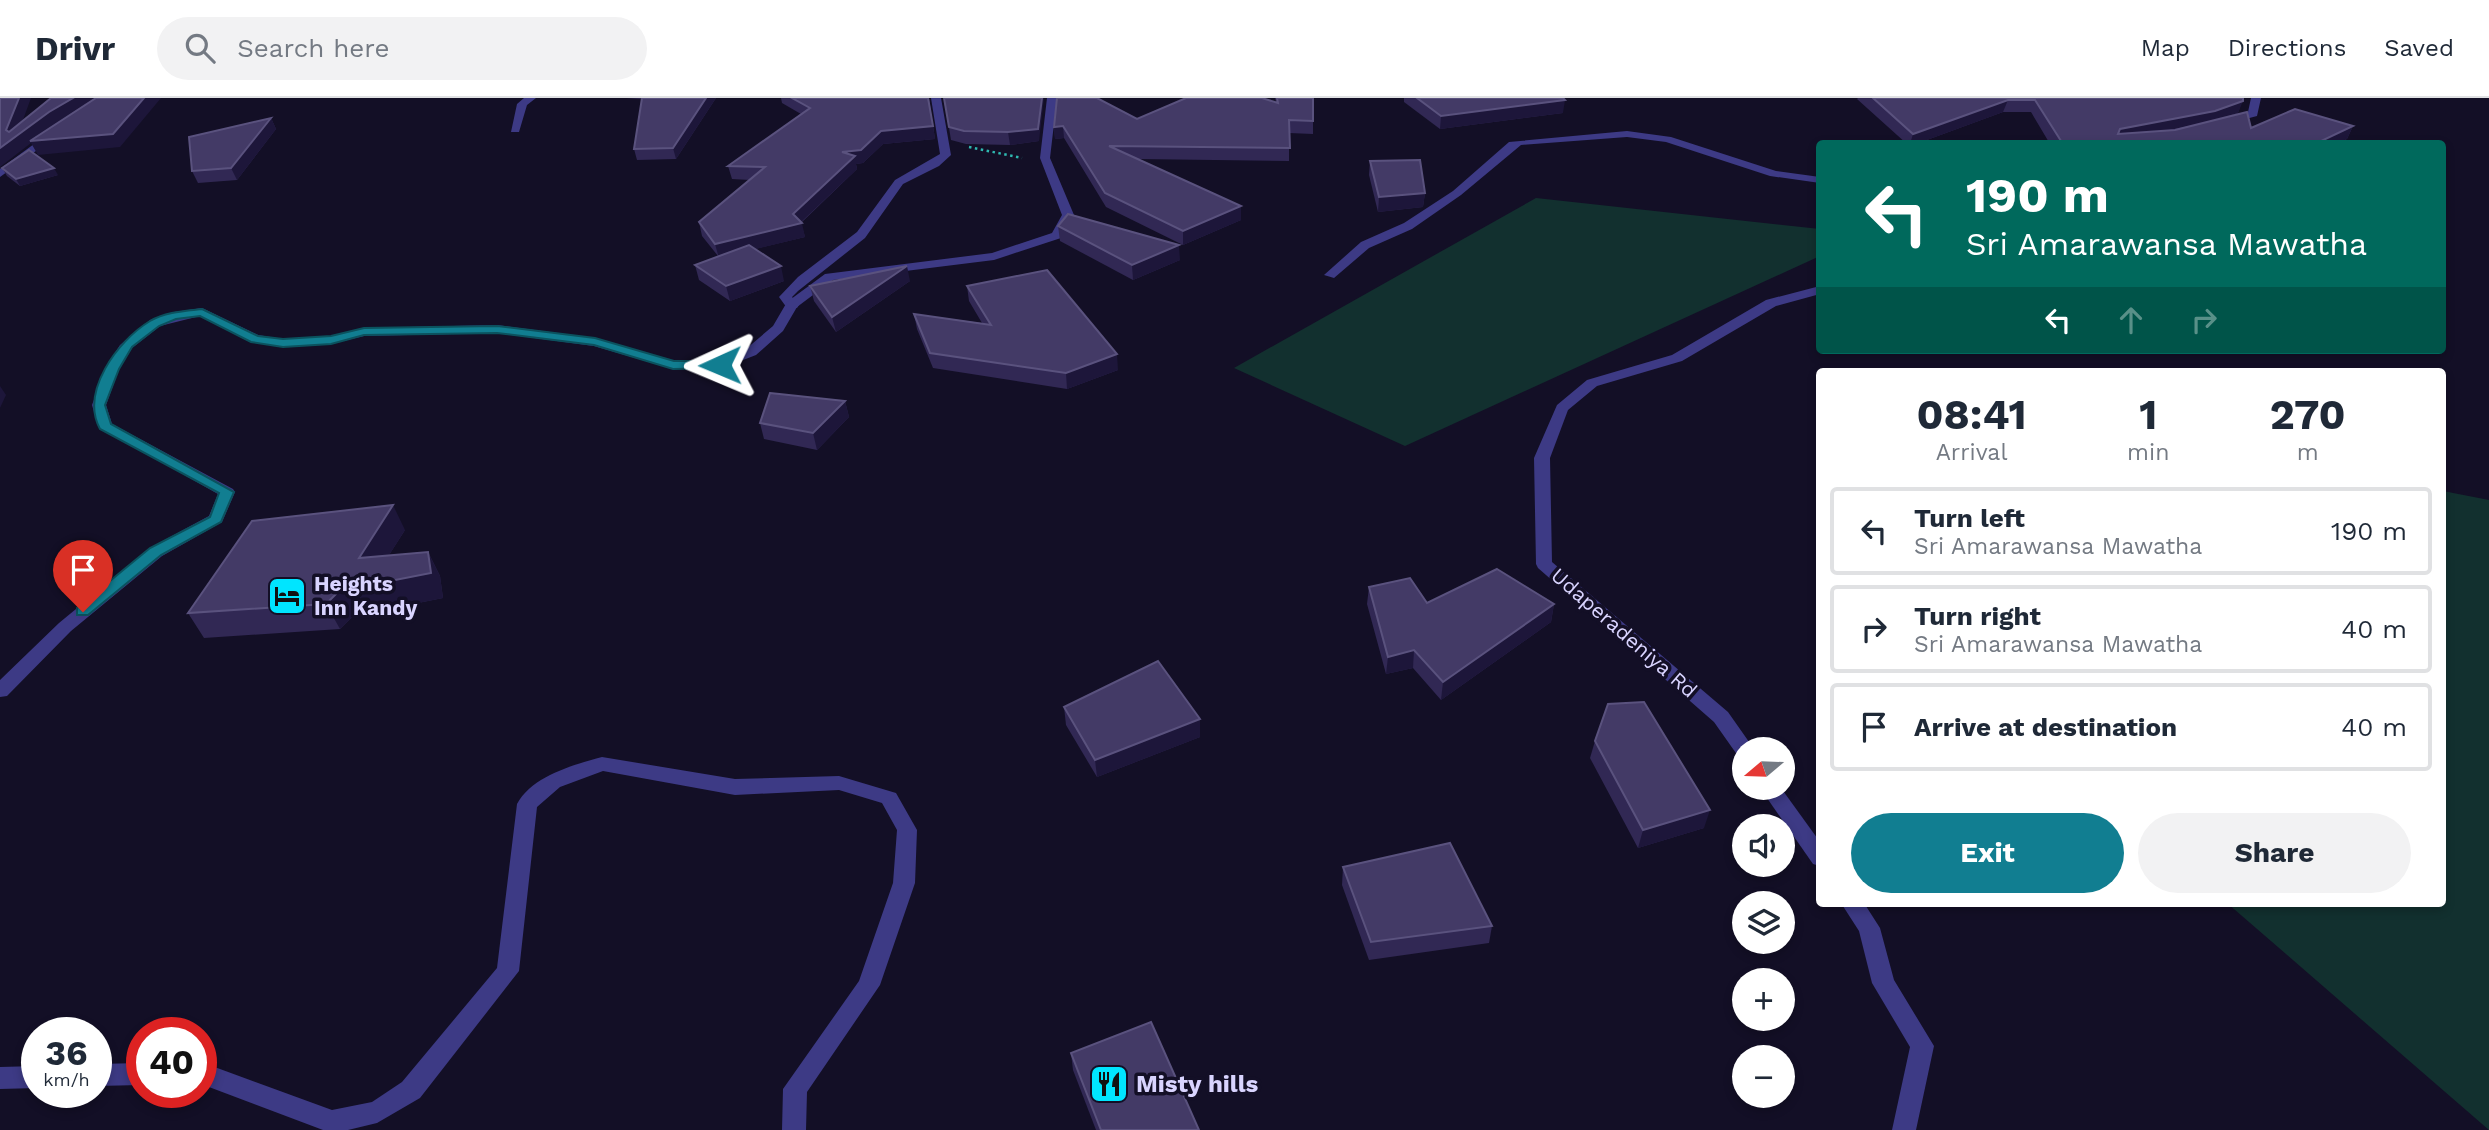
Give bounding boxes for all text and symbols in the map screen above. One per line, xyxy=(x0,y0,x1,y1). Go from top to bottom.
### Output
search box xyxy=(157,17,647,80)
text: Drivr xyxy=(35,29,115,68)
icon: search xyxy=(181,29,219,67)
text: Search here xyxy=(237,33,390,63)
text: Map xyxy=(2141,34,2190,62)
text: Directions xyxy=(2228,34,2346,62)
text: Saved xyxy=(2384,34,2454,62)
text: 190 m xyxy=(1966,166,2109,224)
icon: left xyxy=(1851,168,1942,259)
text: Sri Amarawansa Mawatha xyxy=(1966,225,2367,263)
icon: left xyxy=(2039,301,2077,339)
icon: ahead xyxy=(2112,301,2150,339)
icon: right xyxy=(2185,301,2223,339)
position arrow xyxy=(683,328,757,402)
text: 08:41 xyxy=(1916,390,2027,439)
text: 1 xyxy=(2139,390,2157,439)
text: 270 xyxy=(2270,390,2346,439)
text: Arrival xyxy=(1936,439,2007,466)
text: min xyxy=(2127,439,2169,466)
text: m xyxy=(2297,439,2319,466)
text: Turn left xyxy=(1914,503,2025,533)
icon: left xyxy=(1855,512,1893,550)
text: 190 m xyxy=(2331,516,2407,546)
text: Sri Amarawansa Mawatha xyxy=(1914,533,2202,560)
pin xyxy=(53,540,113,612)
icon: arrive xyxy=(64,551,102,589)
street label: Udaperadeniya Rd xyxy=(1546,563,1702,703)
place label: Heights Inn Kandy xyxy=(314,571,417,620)
hotel icon: Heights Inn Kandy xyxy=(266,575,308,617)
text: Turn right xyxy=(1914,601,2041,631)
icon: right xyxy=(1855,610,1893,648)
text: 40 m xyxy=(2341,614,2407,644)
text: Sri Amarawansa Mawatha xyxy=(1914,631,2202,658)
icon: arrive xyxy=(1855,708,1893,746)
text: Arrive at destination xyxy=(1914,712,2177,742)
text: 40 m xyxy=(2341,712,2407,742)
north arrow xyxy=(1732,737,1796,800)
map controls xyxy=(1732,737,1795,1108)
button: Exit xyxy=(1851,813,2124,893)
button: Share xyxy=(2138,813,2411,893)
button: sound xyxy=(1732,814,1795,877)
button: layers xyxy=(1732,891,1795,954)
button: + xyxy=(1732,968,1795,1031)
speed limit sign: 40 xyxy=(126,1017,217,1108)
text: 36 xyxy=(45,1032,88,1074)
button: − xyxy=(1732,1045,1795,1108)
restaurant icon: Misty hills xyxy=(1088,1063,1130,1105)
text: km/h xyxy=(43,1069,90,1090)
place label: Misty hills xyxy=(1136,1070,1259,1098)

